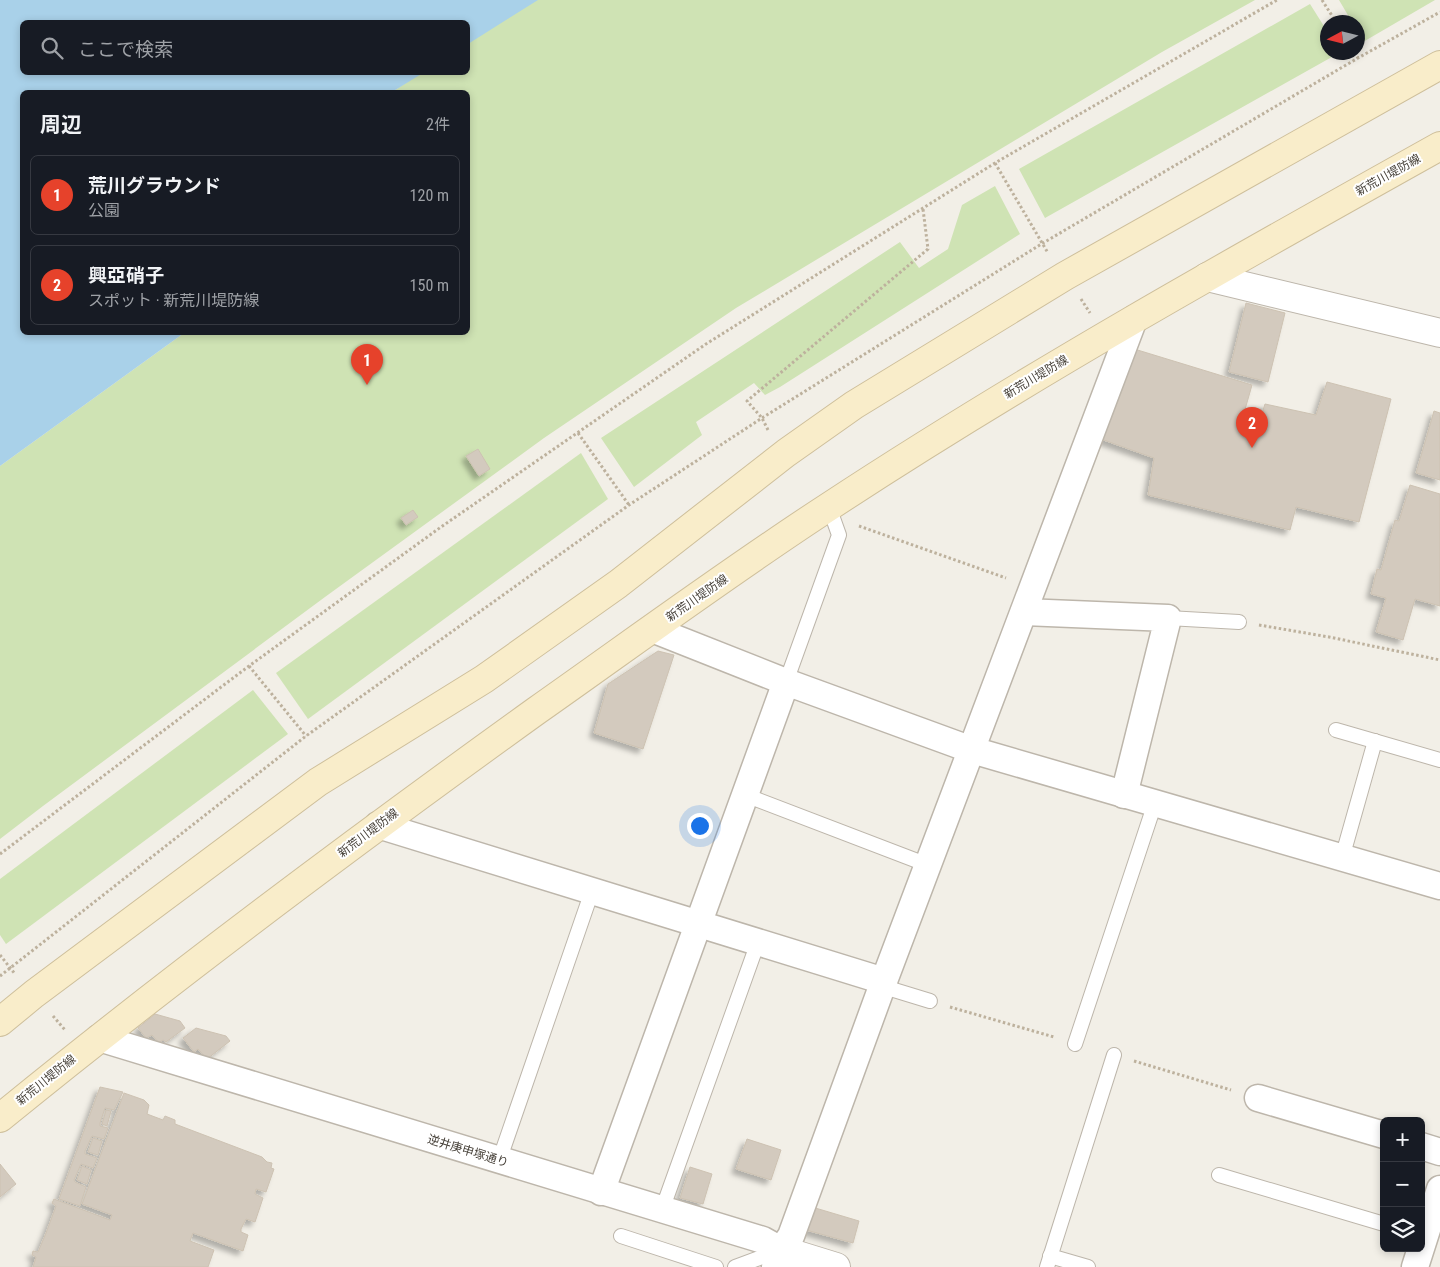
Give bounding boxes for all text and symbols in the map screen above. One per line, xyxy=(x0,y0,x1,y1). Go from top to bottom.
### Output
north arrow xyxy=(1320,15,1365,60)
search box xyxy=(20,20,470,75)
icon: search xyxy=(38,34,66,62)
text: ここで検索 xyxy=(78,38,173,61)
text: 周辺 xyxy=(40,113,82,137)
text: 2件 xyxy=(426,115,450,134)
street label: 新荒川堤防線 xyxy=(1353,151,1423,199)
text: 荒川グラウンド xyxy=(88,174,221,197)
text: 1 xyxy=(53,186,61,205)
text: 120 m xyxy=(410,186,449,205)
text: 公園 xyxy=(88,201,120,220)
text: 興亞硝子 xyxy=(88,264,164,287)
text: 2 xyxy=(53,276,61,295)
text: 150 m xyxy=(410,276,449,295)
text: スポット · 新荒川堤防線 xyxy=(88,291,259,310)
pin: 1 xyxy=(351,344,383,385)
street label: 新荒川堤防線 xyxy=(1002,352,1070,402)
pin: 2 xyxy=(1236,407,1268,448)
street label: 新荒川堤防線 xyxy=(663,572,731,624)
street label: 新荒川堤防線 xyxy=(335,806,401,860)
your location xyxy=(687,813,713,839)
street label: 新荒川堤防線 xyxy=(14,1052,78,1108)
map controls xyxy=(1380,1117,1425,1252)
button: + xyxy=(1380,1117,1425,1162)
street label: 逆井庚申塚通り xyxy=(426,1132,510,1170)
button: − xyxy=(1380,1162,1425,1207)
button: layers xyxy=(1380,1207,1425,1252)

